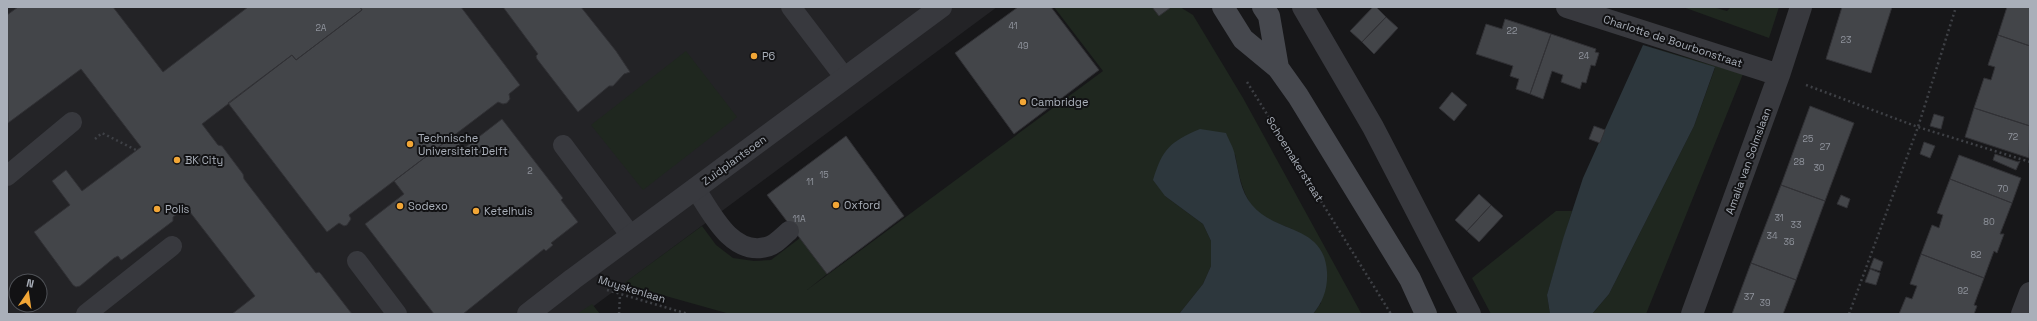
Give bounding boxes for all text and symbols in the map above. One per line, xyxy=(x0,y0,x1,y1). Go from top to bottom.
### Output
street label: Charlotte de Bourbonstraat xyxy=(1602,12,1744,70)
house number: 41 xyxy=(1008,20,1018,32)
house number: 2A xyxy=(315,22,327,34)
house number: 22 xyxy=(1507,25,1517,37)
house number: 23 xyxy=(1841,34,1851,46)
house number: 49 xyxy=(1017,40,1029,52)
place label: P6 xyxy=(762,49,776,63)
house number: 24 xyxy=(1579,50,1590,62)
marker: P6 xyxy=(749,51,759,61)
place label: Cambridge xyxy=(1031,95,1088,109)
marker: Cambridge xyxy=(1018,97,1028,107)
street label: Amalia van Solmslaan xyxy=(1722,106,1774,216)
street label: Schoemakerstraat xyxy=(1263,114,1327,204)
place label: Technische Universiteit Delft xyxy=(418,131,508,158)
house number: 72 xyxy=(2008,131,2018,143)
street label: Zuidplantsoen xyxy=(699,132,769,188)
house number: 25 xyxy=(1803,133,1813,145)
marker: Technische Universiteit Delft xyxy=(405,139,415,149)
house number: 27 xyxy=(1820,141,1830,153)
place label: BK City xyxy=(185,153,223,167)
marker: BK City xyxy=(172,155,182,165)
house number: 28 xyxy=(1793,156,1805,168)
house number: 30 xyxy=(1813,162,1825,174)
house number: 2 xyxy=(527,165,533,177)
house number: 15 xyxy=(819,169,829,181)
house number: 11 xyxy=(806,176,814,188)
house number: 70 xyxy=(1998,183,2009,195)
place label: Oxford xyxy=(844,198,880,212)
place label: Sodexo xyxy=(408,199,448,213)
marker: Oxford xyxy=(831,200,841,210)
marker: Sodexo xyxy=(395,201,405,211)
place label: Polis xyxy=(165,202,190,216)
marker: Polis xyxy=(152,204,162,214)
place label: Ketelhuis xyxy=(484,204,533,218)
marker: Ketelhuis xyxy=(471,206,481,216)
house number: 31 xyxy=(1774,212,1784,224)
house number: 11A xyxy=(792,213,806,225)
house number: 80 xyxy=(1983,216,1995,228)
house number: 33 xyxy=(1791,219,1801,231)
house number: 34 xyxy=(1766,230,1778,242)
house number: 36 xyxy=(1784,236,1795,248)
house number: 82 xyxy=(1970,249,1982,261)
street label: Muyskenlaan xyxy=(597,272,667,306)
north arrow xyxy=(8,273,48,313)
text: N xyxy=(25,276,35,291)
house number: 92 xyxy=(1958,285,1968,297)
house number: 37 xyxy=(1744,291,1754,303)
house number: 39 xyxy=(1760,297,1770,309)

